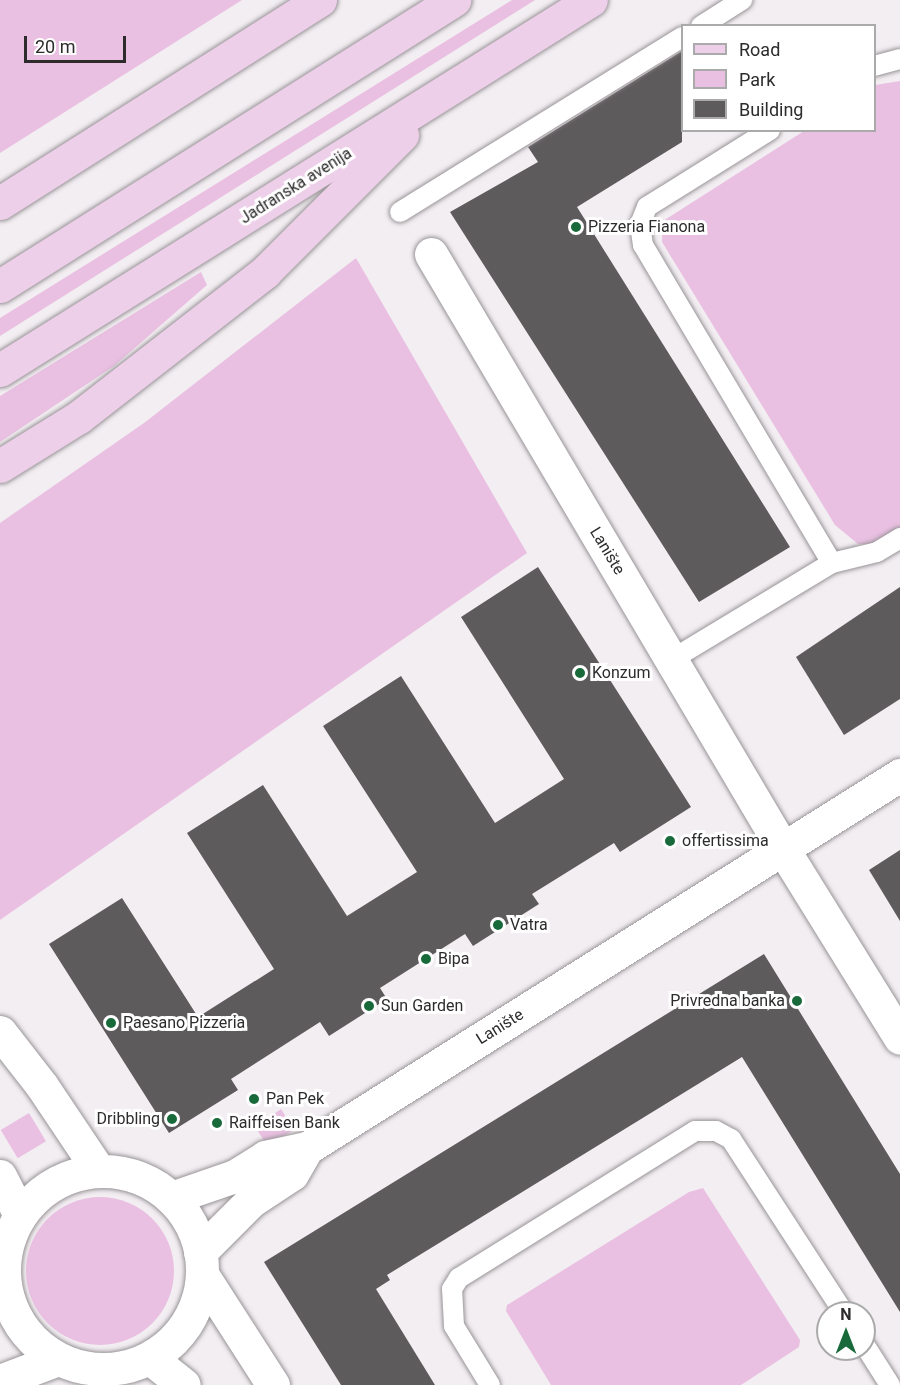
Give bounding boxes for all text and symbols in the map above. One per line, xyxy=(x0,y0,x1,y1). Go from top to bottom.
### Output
scale bar xyxy=(27,24,129,62)
legend xyxy=(681,24,876,132)
text: 20 m xyxy=(35,36,75,57)
text: Road xyxy=(739,39,780,60)
text: Park xyxy=(739,69,775,90)
text: Building xyxy=(739,99,803,120)
street label: Jadranska avenija xyxy=(237,144,355,228)
place label: Pizzeria Fianona xyxy=(588,217,705,237)
marker: Pizzeria Fianona xyxy=(569,220,583,234)
street label: Lanište xyxy=(585,524,629,578)
place label: Konzum xyxy=(592,663,651,683)
marker: Konzum xyxy=(573,666,587,680)
place label: offertissima xyxy=(682,831,769,851)
marker: offertissima xyxy=(663,834,677,848)
place label: Vatra xyxy=(510,915,548,935)
marker: Vatra xyxy=(491,918,505,932)
place label: Bipa xyxy=(438,949,470,969)
marker: Bipa xyxy=(419,952,433,966)
place label: Privredna banka xyxy=(670,991,785,1011)
marker: Privredna banka xyxy=(790,994,804,1008)
place label: Sun Garden xyxy=(381,996,463,1016)
marker: Sun Garden xyxy=(362,999,376,1013)
street label: Lanište xyxy=(473,1005,527,1049)
place label: Paesano Pizzeria xyxy=(123,1013,245,1033)
marker: Paesano Pizzeria xyxy=(104,1016,118,1030)
place label: Pan Pek xyxy=(266,1089,324,1109)
marker: Pan Pek xyxy=(247,1092,261,1106)
place label: Dribbling xyxy=(97,1109,160,1129)
marker: Dribbling xyxy=(165,1112,179,1126)
place label: Raiffeisen Bank xyxy=(229,1113,340,1133)
marker: Raiffeisen Bank xyxy=(210,1116,224,1130)
north arrow xyxy=(816,1301,876,1361)
text: N xyxy=(840,1305,852,1324)

